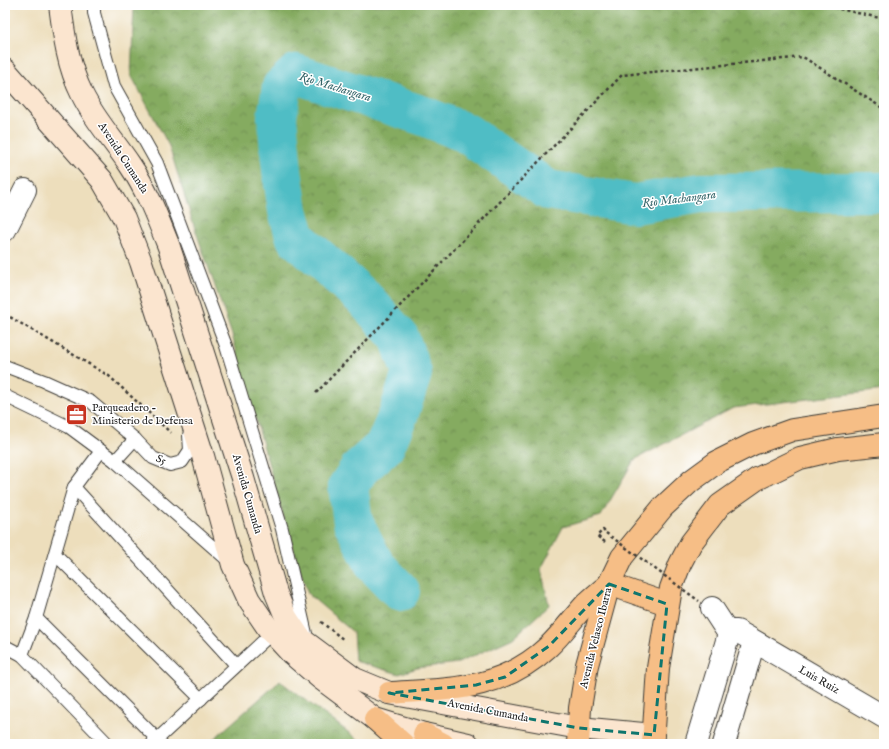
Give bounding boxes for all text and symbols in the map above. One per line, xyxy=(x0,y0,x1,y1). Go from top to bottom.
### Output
water label: Rio Machangara xyxy=(297,69,373,106)
street label: Avenida Cumanda xyxy=(94,119,151,196)
water label: Rio Machangara xyxy=(641,187,717,212)
office icon: Parqueadero - Ministerio de Defensa xyxy=(63,401,89,427)
place label: Parqueadero - Ministerio de Defensa xyxy=(92,401,193,428)
street label: S5 xyxy=(154,452,168,468)
street label: Avenida Cumanda xyxy=(229,452,265,536)
street label: Avenida Velasco Ibarra xyxy=(576,586,615,691)
street label: Luis Ruiz xyxy=(796,663,842,697)
street label: Avenida Cumanda xyxy=(445,696,530,726)

